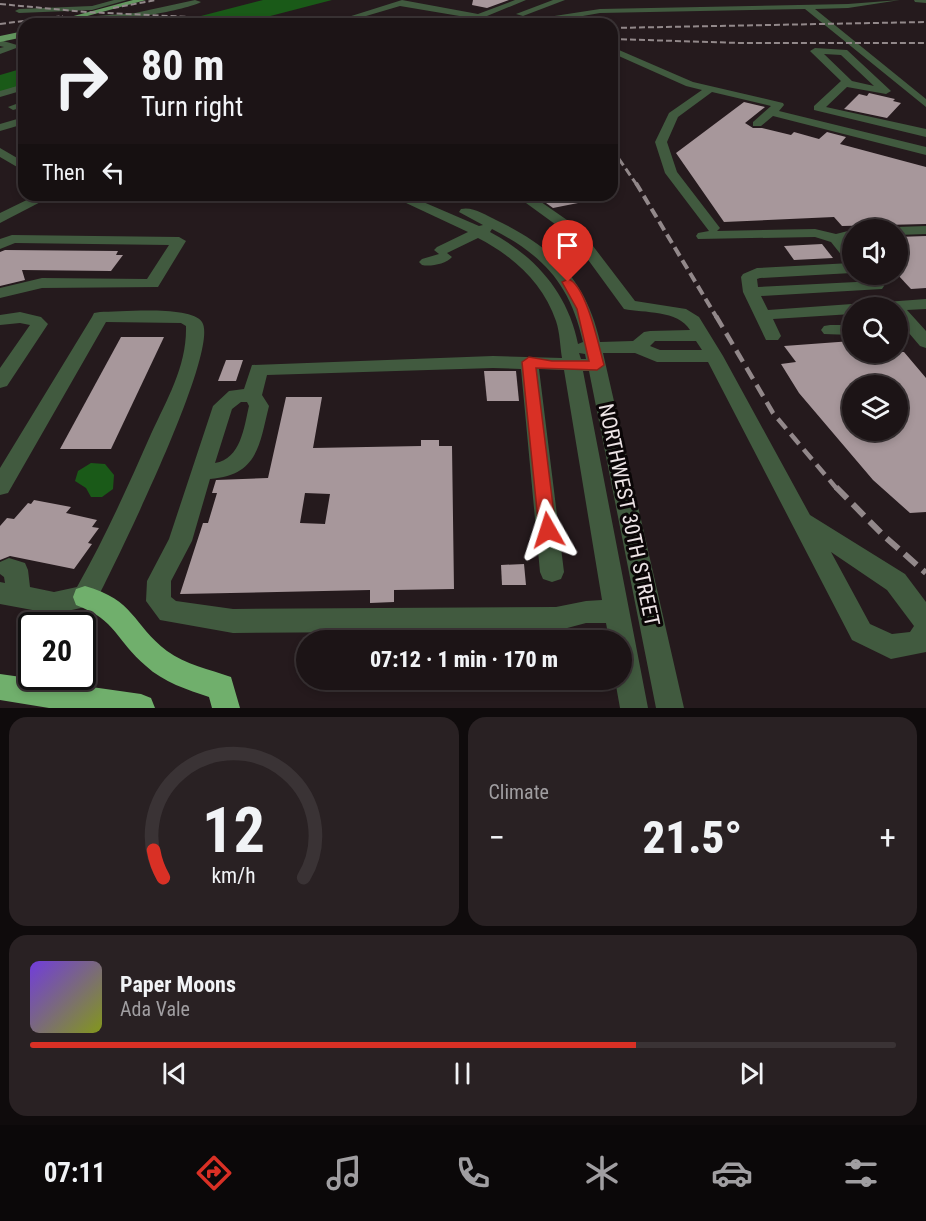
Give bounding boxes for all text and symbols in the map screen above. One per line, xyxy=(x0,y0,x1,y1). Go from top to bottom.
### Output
text: 80 m xyxy=(141,41,224,90)
icon: right xyxy=(42,42,120,120)
text: Turn right xyxy=(141,91,243,123)
icon: left xyxy=(97,156,130,189)
text: Then xyxy=(42,160,85,185)
map controls xyxy=(842,219,908,441)
button: sound xyxy=(842,219,908,285)
pin xyxy=(542,220,593,282)
icon: arrive xyxy=(551,229,584,262)
button: search xyxy=(842,297,908,363)
button: layers xyxy=(842,375,908,441)
street label: NORTHWEST 30TH STREET xyxy=(594,401,664,629)
position arrow xyxy=(516,498,580,562)
speed limit sign: 20 xyxy=(18,612,96,690)
text: 07:12 · 1 min · 170 m xyxy=(370,647,558,672)
text: Climate xyxy=(489,780,549,804)
text: 12 xyxy=(202,794,265,867)
text: 21.5° xyxy=(642,811,742,864)
text: − xyxy=(489,818,505,857)
text: + xyxy=(880,818,896,857)
text: km/h xyxy=(212,864,256,889)
text: Paper Moons xyxy=(120,972,236,997)
text: Ada Vale xyxy=(120,997,190,1021)
icon: previous xyxy=(158,1057,191,1090)
icon: pause xyxy=(446,1057,479,1090)
icon: next xyxy=(735,1057,768,1090)
icon: directions xyxy=(193,1152,235,1194)
icon: music xyxy=(323,1152,365,1194)
icon: phone xyxy=(452,1152,494,1194)
icon: climate xyxy=(581,1152,623,1194)
icon: car xyxy=(711,1152,753,1194)
icon: filters xyxy=(840,1152,882,1194)
text: 07:11 xyxy=(44,1157,106,1189)

